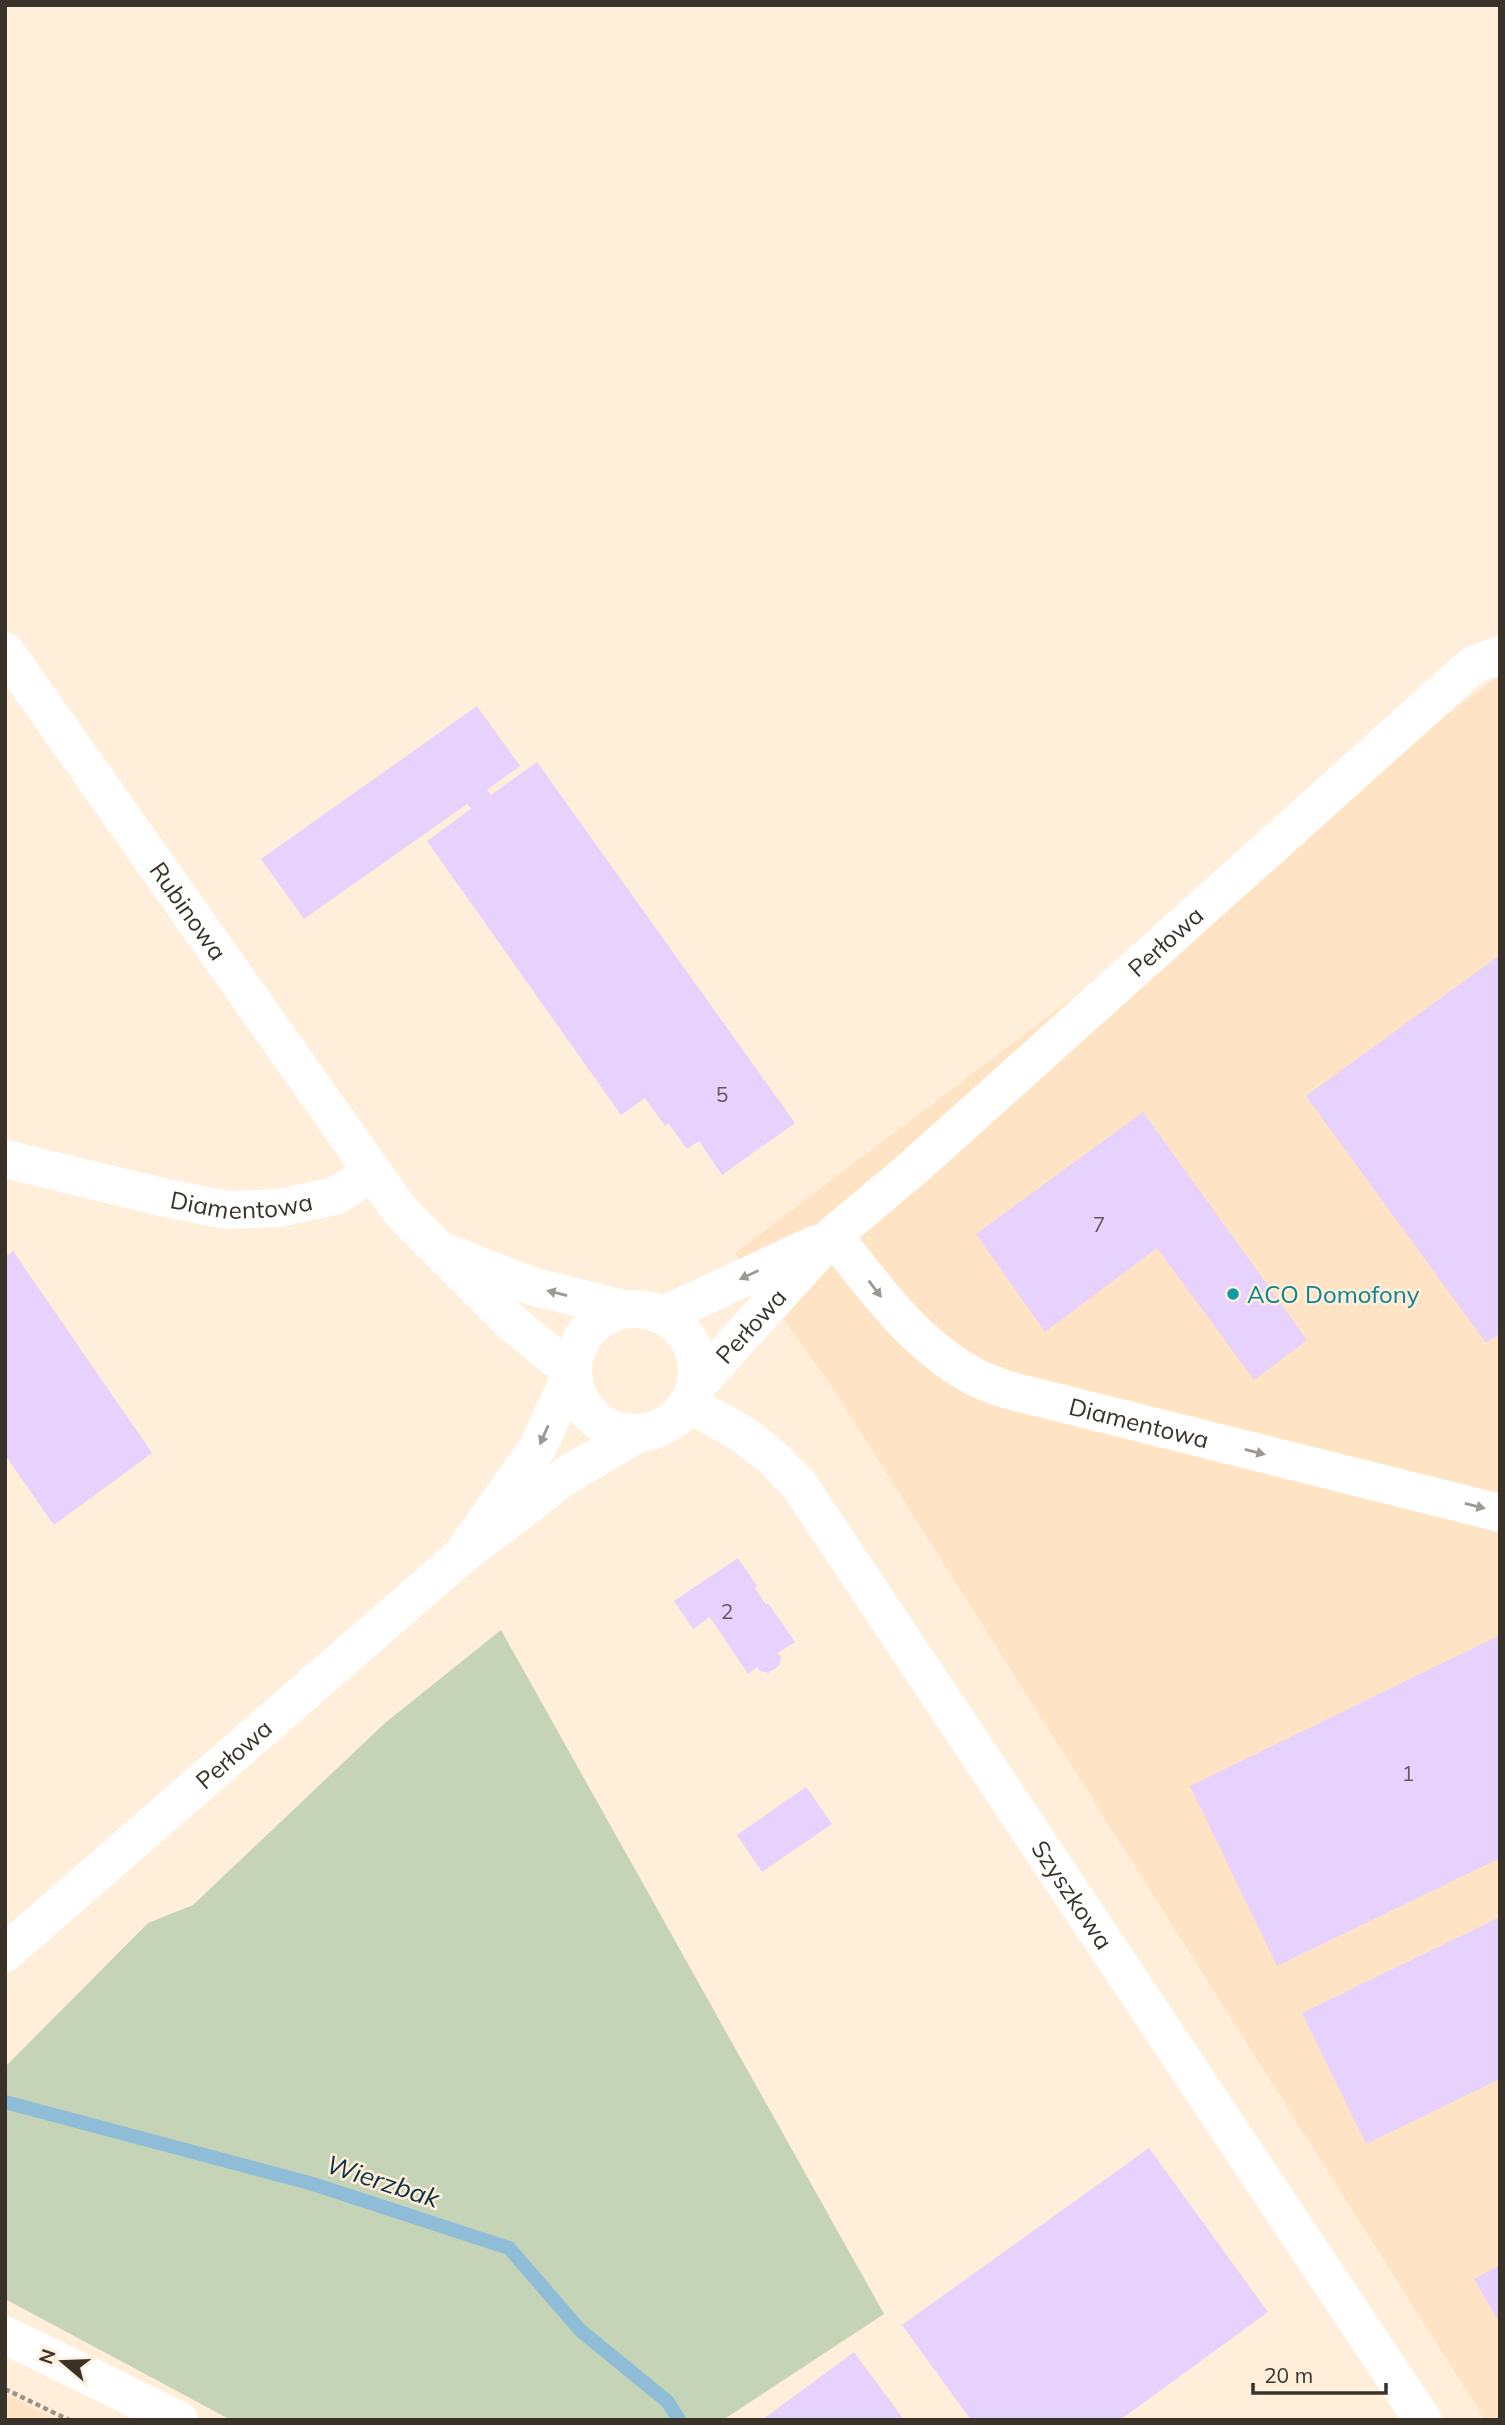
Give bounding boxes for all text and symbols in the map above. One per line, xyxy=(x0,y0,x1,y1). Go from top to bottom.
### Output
street label: Rubinowa xyxy=(143,856,233,966)
street label: Perłowa xyxy=(1121,900,1209,983)
house number: 5 xyxy=(716,1081,728,1107)
street label: Diamentowa xyxy=(168,1184,315,1225)
house number: 7 xyxy=(1093,1211,1105,1237)
one-way arrow xyxy=(739,1270,760,1281)
place label: ACO Domofony xyxy=(1247,1279,1420,1309)
one-way arrow xyxy=(867,1280,882,1298)
street label: Perłowa xyxy=(709,1282,792,1370)
marker: ACO Domofony xyxy=(1225,1286,1241,1302)
one-way arrow xyxy=(546,1287,568,1298)
street label: Diamentowa xyxy=(1066,1391,1212,1455)
one-way arrow xyxy=(538,1424,549,1445)
one-way arrow xyxy=(1244,1447,1266,1458)
one-way arrow xyxy=(1464,1501,1486,1512)
house number: 2 xyxy=(721,1598,733,1624)
street label: Perłowa xyxy=(189,1713,278,1795)
house number: 1 xyxy=(1402,1760,1414,1786)
street label: Szyszkowa xyxy=(1025,1834,1119,1955)
water label: Wierzbak xyxy=(322,2147,444,2215)
north arrow xyxy=(28,2327,98,2397)
text: N xyxy=(33,2346,61,2367)
scale bar xyxy=(1253,2352,1386,2396)
text: 20 m xyxy=(1264,2362,1313,2388)

